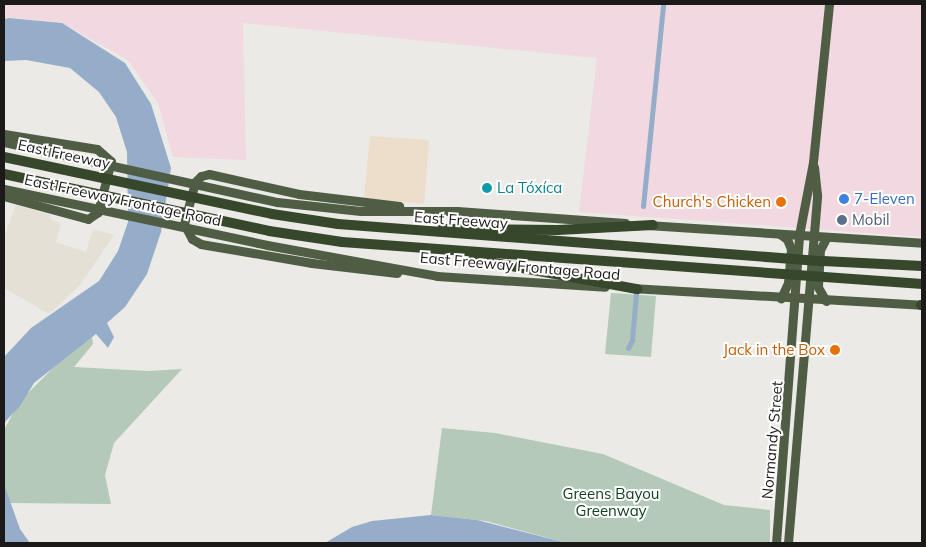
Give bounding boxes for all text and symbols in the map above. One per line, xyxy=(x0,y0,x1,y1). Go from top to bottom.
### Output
street label: East Freeway xyxy=(16,135,112,173)
street label: East Freeway Frontage Road xyxy=(23,170,223,230)
place label: La Tóxíca xyxy=(497,179,562,197)
marker: La Tóxíca xyxy=(481,182,493,194)
place label: 7-Eleven xyxy=(854,190,915,208)
place label: Church's Chicken xyxy=(653,193,771,211)
marker: 7-Eleven xyxy=(838,193,850,205)
marker: Church's Chicken xyxy=(775,196,787,208)
street label: East Freeway xyxy=(414,208,508,232)
place label: Mobil xyxy=(852,211,890,229)
marker: Mobil xyxy=(836,214,848,226)
street label: East Freeway Frontage Road xyxy=(419,248,621,284)
place label: Jack in the Box xyxy=(723,341,825,359)
marker: Jack in the Box xyxy=(829,344,841,356)
street label: Normandy Street xyxy=(758,380,786,500)
park label: Greens Bayou Greenway xyxy=(563,484,659,519)

